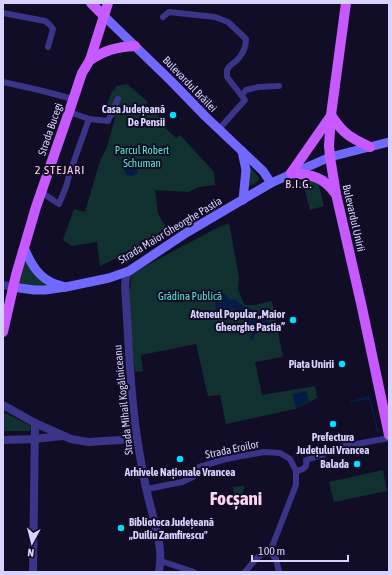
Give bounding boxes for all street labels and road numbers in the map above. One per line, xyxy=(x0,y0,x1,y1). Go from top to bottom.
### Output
street label: Bulevardul Brăilei xyxy=(161,54,219,114)
street label: Strada Bucegi xyxy=(35,101,65,157)
street label: Bulevardul Unirii xyxy=(340,183,368,253)
street label: Strada Maior Gheorghe Pastia xyxy=(116,194,224,266)
street label: Strada Mihail Kogălniceanu xyxy=(111,344,135,456)
street label: Strada Eroilor xyxy=(204,437,261,461)

